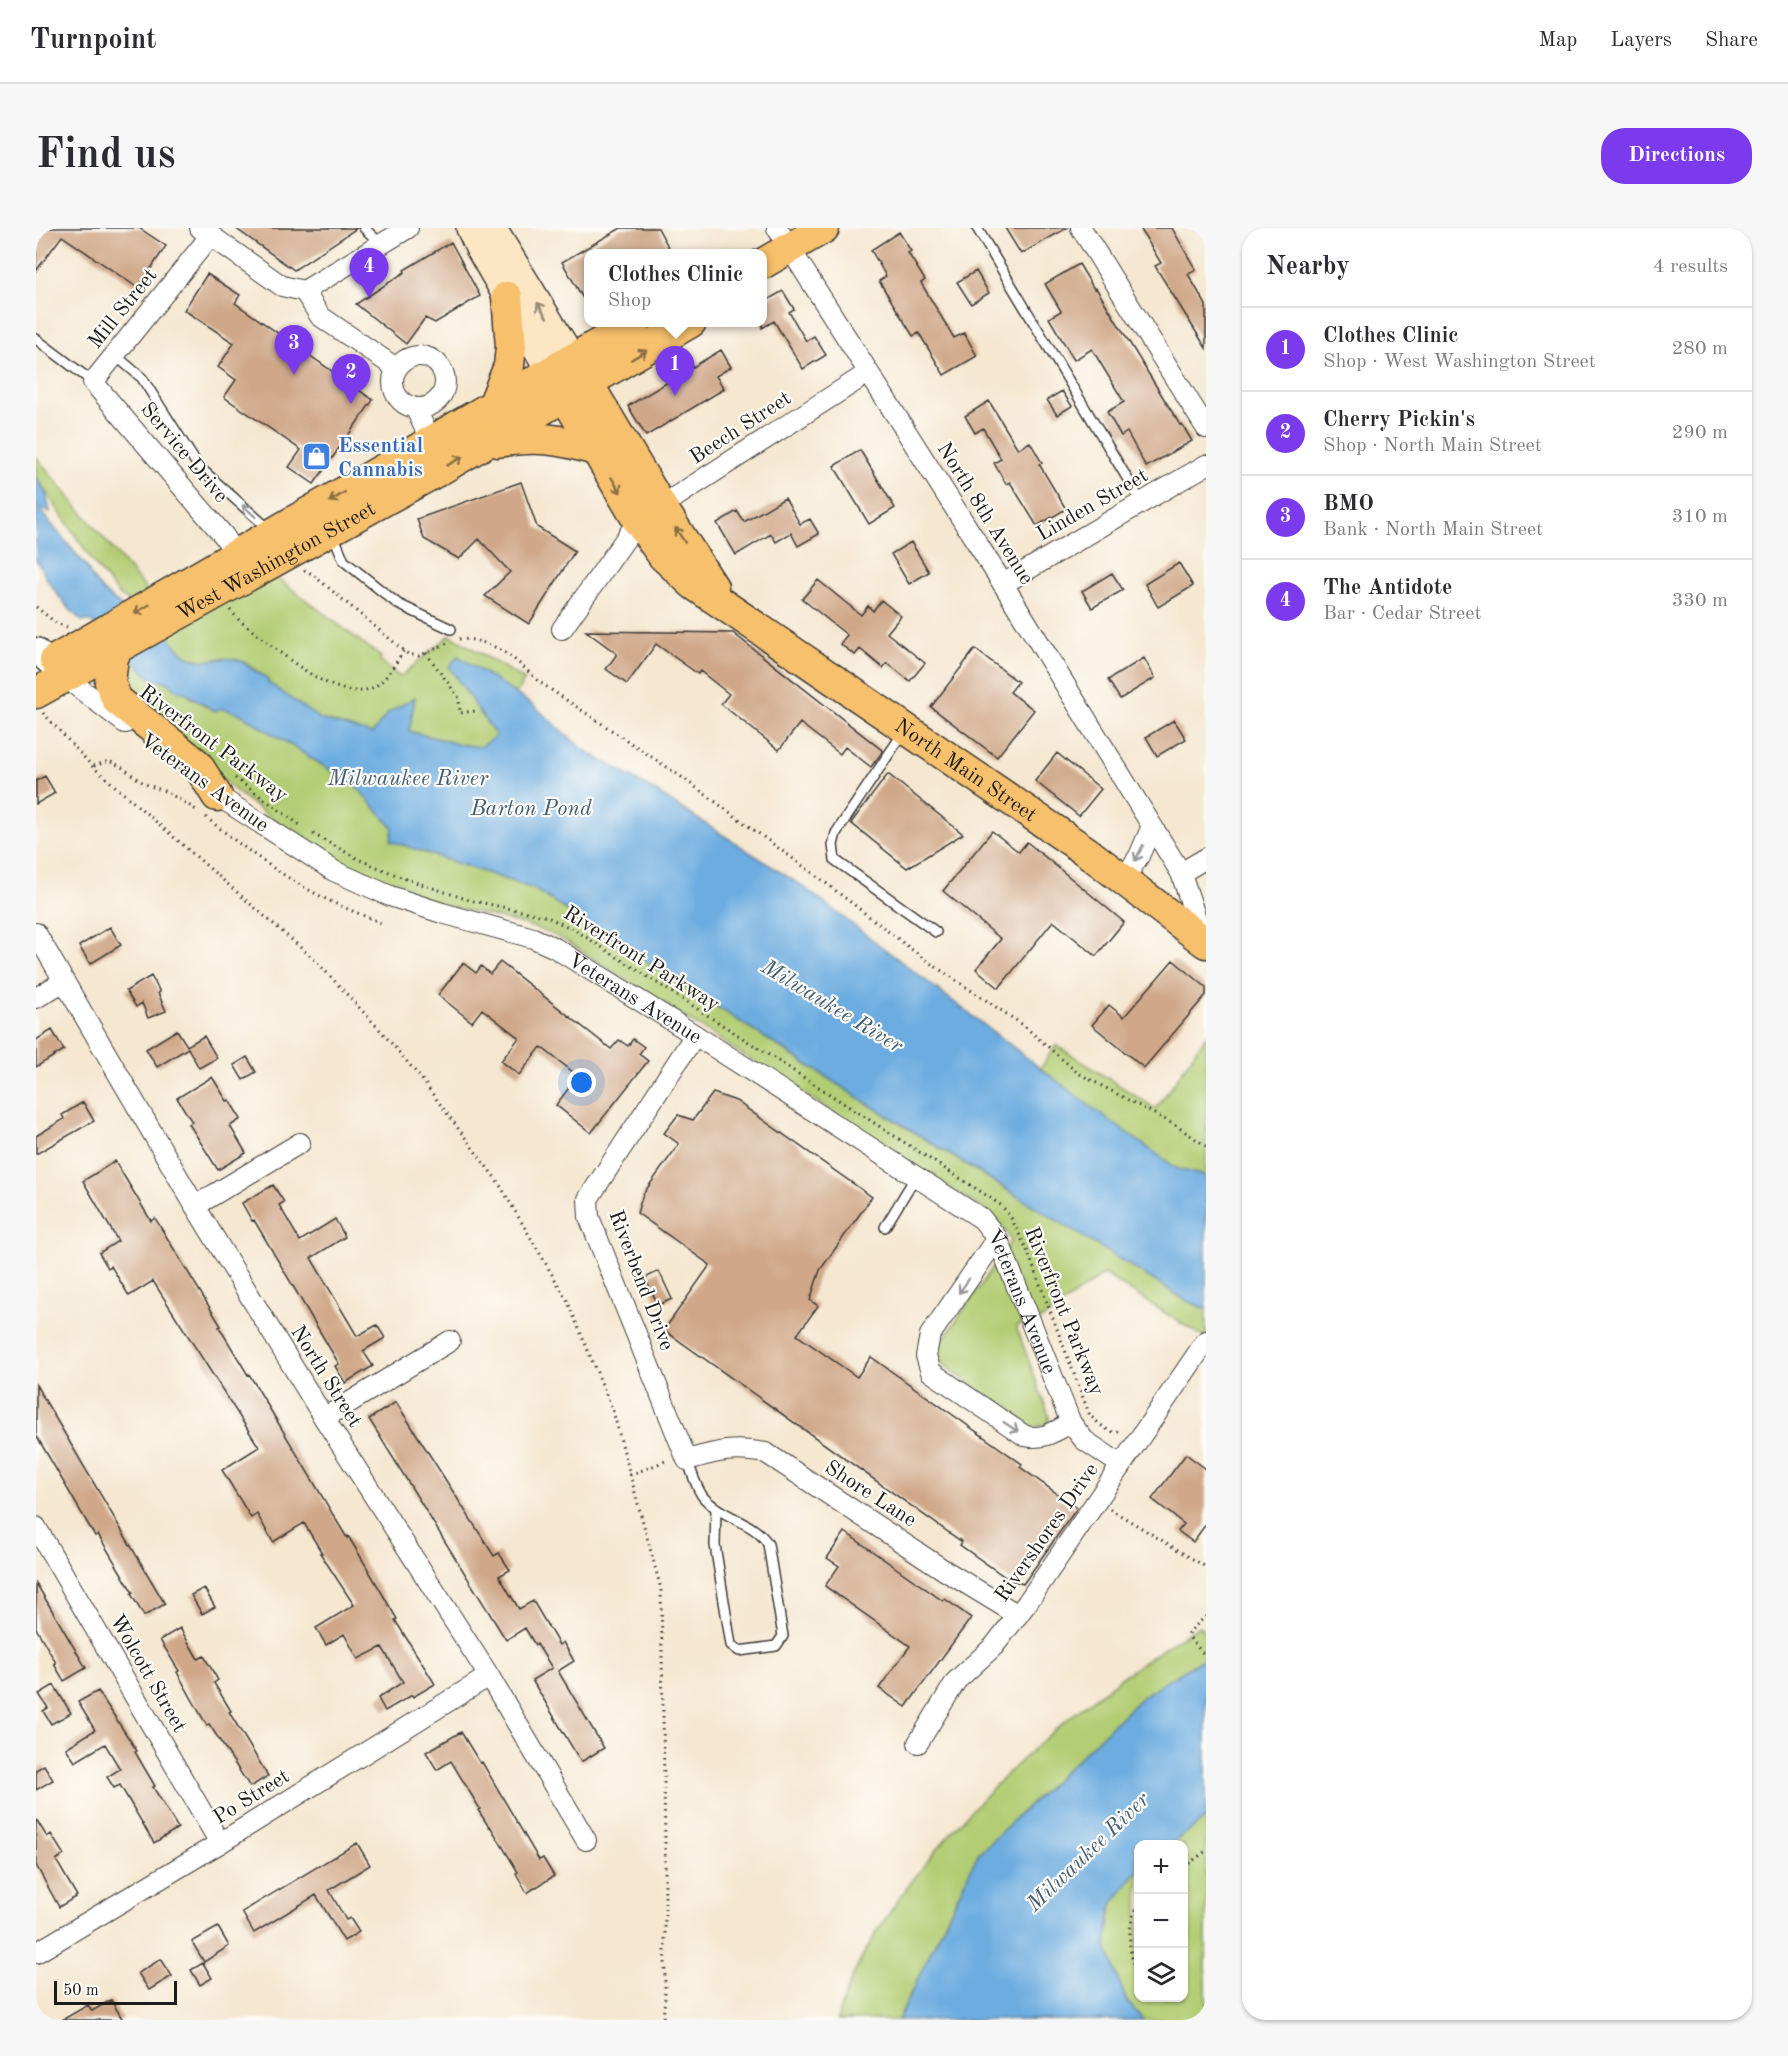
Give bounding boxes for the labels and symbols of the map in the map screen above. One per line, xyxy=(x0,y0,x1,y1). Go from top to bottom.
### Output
pin: 4 xyxy=(350,248,388,298)
street label: Mill Street xyxy=(85,265,162,353)
one-way arrow xyxy=(536,302,548,319)
pin: 3 xyxy=(274,326,314,375)
pin: 1 xyxy=(656,346,694,396)
one-way arrow xyxy=(630,348,647,360)
pin: 2 xyxy=(332,354,370,404)
street label: Beech Street xyxy=(686,388,795,469)
street label: Service Drive xyxy=(136,399,232,507)
place label: Essential Cannabis xyxy=(338,436,423,481)
street label: North 8th Avenue xyxy=(933,439,1037,589)
shop icon: Essential Cannabis xyxy=(301,441,333,473)
one-way arrow xyxy=(446,455,463,467)
street label: Linden Street xyxy=(1034,465,1152,546)
one-way arrow xyxy=(610,476,622,493)
one-way arrow xyxy=(329,491,346,503)
street label: West Washington Street xyxy=(174,499,379,625)
one-way arrow xyxy=(242,504,257,518)
one-way arrow xyxy=(673,527,685,544)
one-way arrow xyxy=(134,604,151,616)
street label: Riverfront Parkway xyxy=(135,682,291,807)
street label: North Main Street xyxy=(890,715,1040,827)
street label: Veterans Avenue xyxy=(136,730,272,837)
water label: Milwaukee River xyxy=(327,768,489,790)
water label: Barton Pond xyxy=(469,798,592,820)
one-way arrow xyxy=(1133,844,1145,862)
street label: Riverfront Parkway xyxy=(559,903,723,1016)
street label: Veterans Avenue xyxy=(564,950,705,1048)
water label: Milwaukee River xyxy=(757,955,907,1058)
your location xyxy=(567,1068,596,1097)
street label: Riverbend Drive xyxy=(604,1208,677,1353)
street label: Riverfront Parkway xyxy=(1020,1224,1107,1399)
street label: Veterans Avenue xyxy=(983,1226,1059,1377)
one-way arrow xyxy=(958,1278,970,1294)
street label: North Street xyxy=(286,1322,365,1431)
one-way arrow xyxy=(1003,1421,1019,1433)
street label: Shore Lane xyxy=(821,1457,920,1532)
street label: Rivershores Drive xyxy=(992,1460,1103,1606)
street label: Wolcott Street xyxy=(106,1611,190,1736)
street label: Po Street xyxy=(210,1766,293,1829)
water label: Milwaukee River xyxy=(1022,1788,1154,1917)
scale bar xyxy=(54,1978,177,2006)

